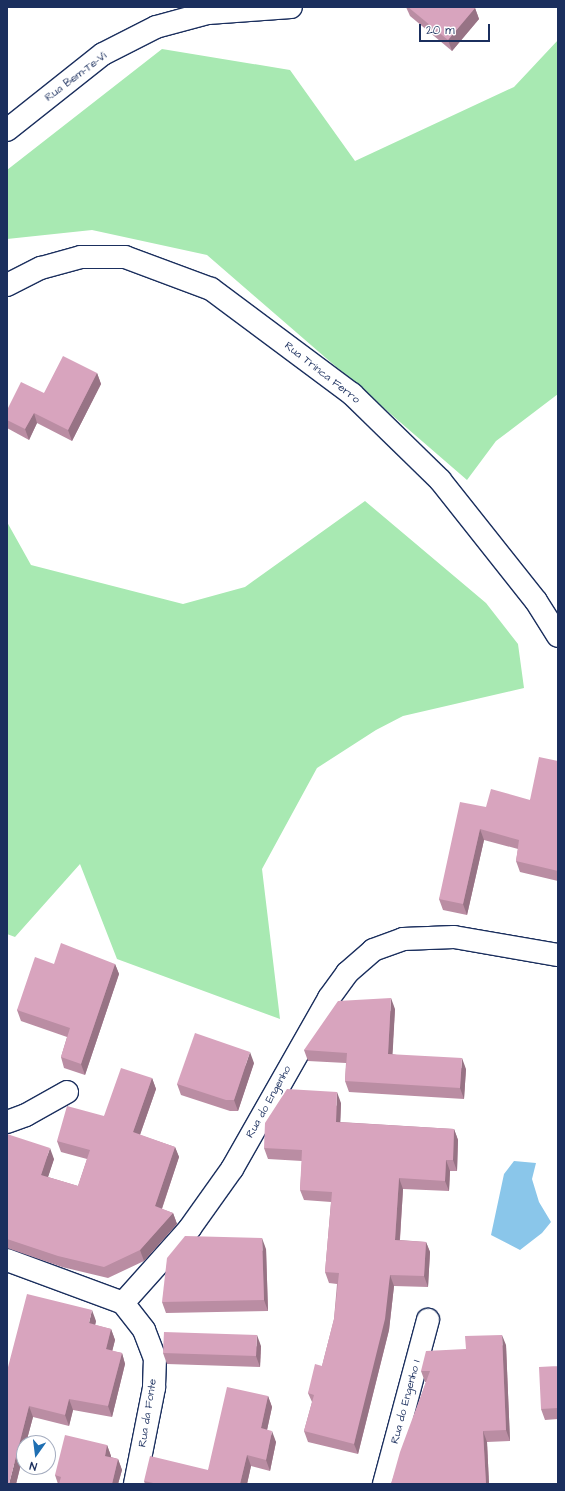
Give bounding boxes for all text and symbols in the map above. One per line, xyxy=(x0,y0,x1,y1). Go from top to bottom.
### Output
scale bar xyxy=(421,16,492,42)
text: 20 m xyxy=(426,22,455,39)
street label: Rua Bem-Te-Vi xyxy=(42,49,110,105)
street label: Rua Trinca Ferro xyxy=(282,339,362,407)
street label: Rua do Engenho xyxy=(244,1064,294,1140)
street label: Rua do Engenho 1 xyxy=(388,1359,424,1445)
street label: Rua da Fonte xyxy=(136,1378,160,1448)
north arrow xyxy=(16,1435,56,1475)
text: N xyxy=(28,1458,38,1474)

